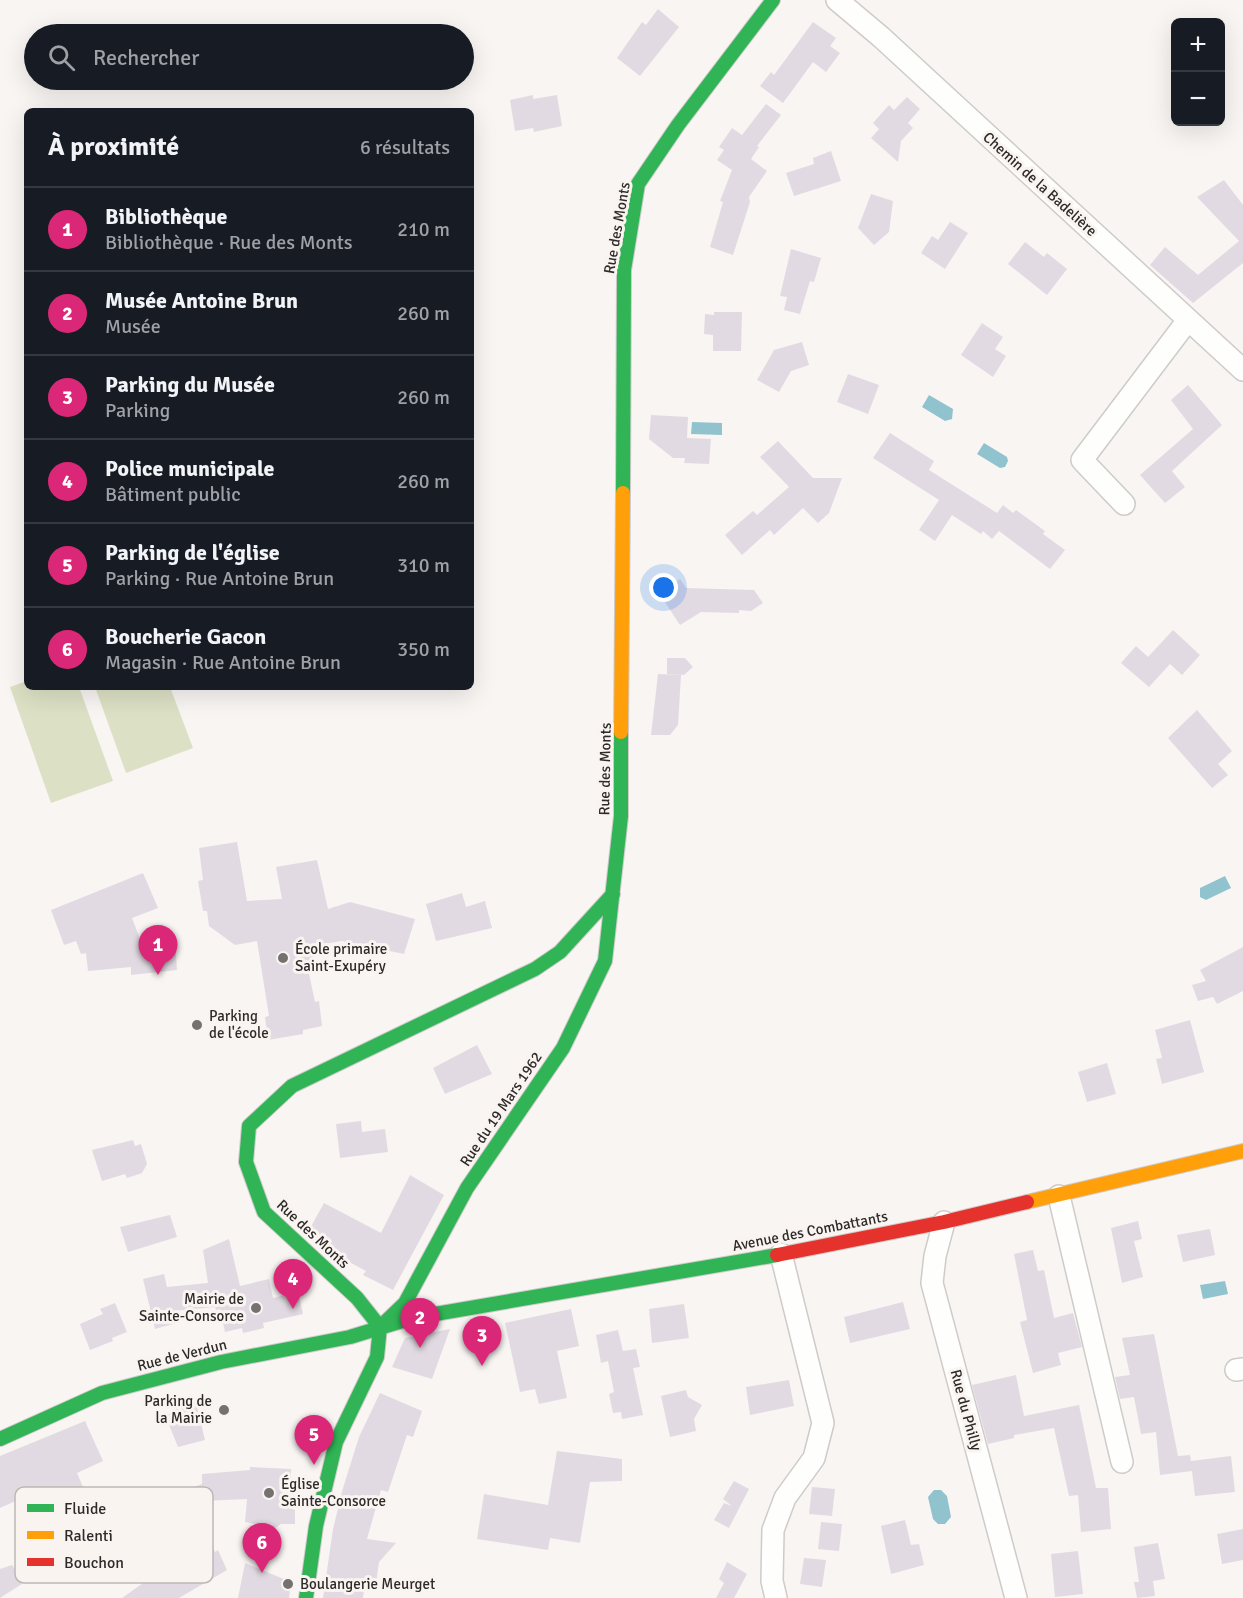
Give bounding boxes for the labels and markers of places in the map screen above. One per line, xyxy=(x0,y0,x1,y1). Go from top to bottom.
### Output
pin: 1 xyxy=(138,926,178,975)
place label: École primaire Saint-Exupéry xyxy=(295,939,387,975)
marker: École primaire Saint-Exupéry xyxy=(276,951,290,965)
place label: Parking de l'école xyxy=(209,1007,269,1042)
marker: Parking de l'école xyxy=(190,1018,204,1032)
pin: 4 xyxy=(274,1260,312,1309)
place label: Mairie de Sainte-Consorce xyxy=(139,1290,244,1325)
pin: 2 xyxy=(400,1298,440,1348)
marker: Mairie de Sainte-Consorce xyxy=(249,1301,263,1315)
pin: 3 xyxy=(462,1316,502,1366)
place label: Parking de la Mairie xyxy=(144,1392,212,1427)
marker: Parking de la Mairie xyxy=(217,1403,231,1417)
pin: 5 xyxy=(294,1416,334,1465)
place label: Église Sainte-Consorce xyxy=(281,1474,386,1510)
marker: Église Sainte-Consorce xyxy=(262,1486,276,1500)
pin: 6 xyxy=(242,1524,282,1573)
place label: Boulangerie Meurget xyxy=(300,1575,435,1593)
marker: Boulangerie Meurget xyxy=(281,1577,295,1591)

